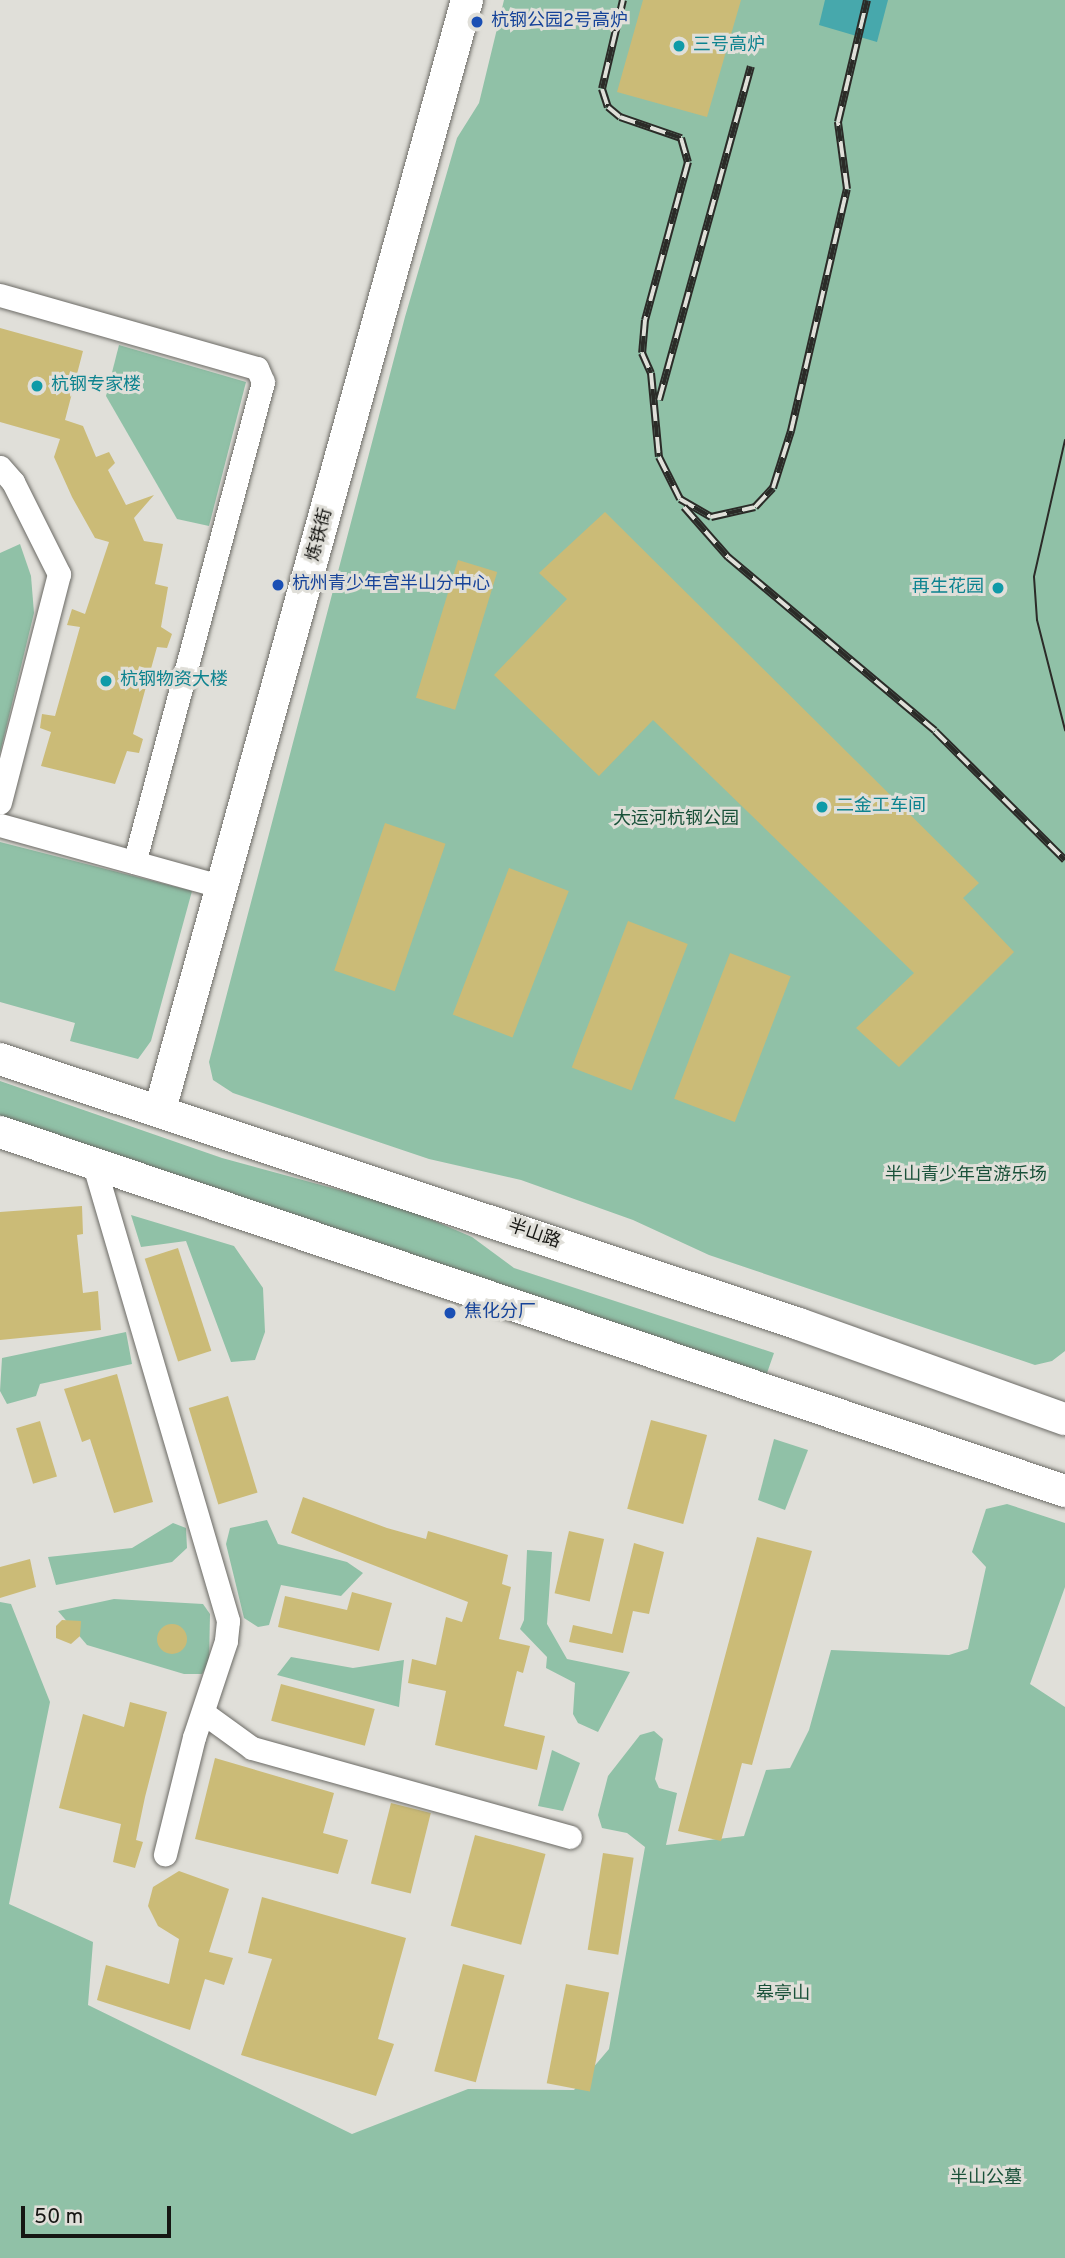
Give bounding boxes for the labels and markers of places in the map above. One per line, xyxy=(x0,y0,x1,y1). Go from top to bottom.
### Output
place label: 杭钢公园2号高炉 xyxy=(491,11,628,33)
marker: 杭钢公园2号高炉 xyxy=(469,14,485,30)
place label: 三号高炉 xyxy=(693,35,765,57)
marker: 三号高炉 xyxy=(671,38,687,54)
place label: 杭钢专家楼 xyxy=(51,375,141,397)
marker: 杭钢专家楼 xyxy=(29,378,45,394)
place label: 杭州青少年宫半山分中心 xyxy=(292,574,490,596)
marker: 杭州青少年宫半山分中心 xyxy=(270,577,286,593)
place label: 再生花园 xyxy=(912,577,984,599)
marker: 再生花园 xyxy=(990,580,1006,596)
place label: 杭钢物资大楼 xyxy=(120,670,228,692)
marker: 杭钢物资大楼 xyxy=(98,673,114,689)
place label: 二金工车间 xyxy=(836,796,926,818)
marker: 二金工车间 xyxy=(814,799,830,815)
place label: 焦化分厂 xyxy=(464,1302,536,1324)
marker: 焦化分厂 xyxy=(442,1305,458,1321)

